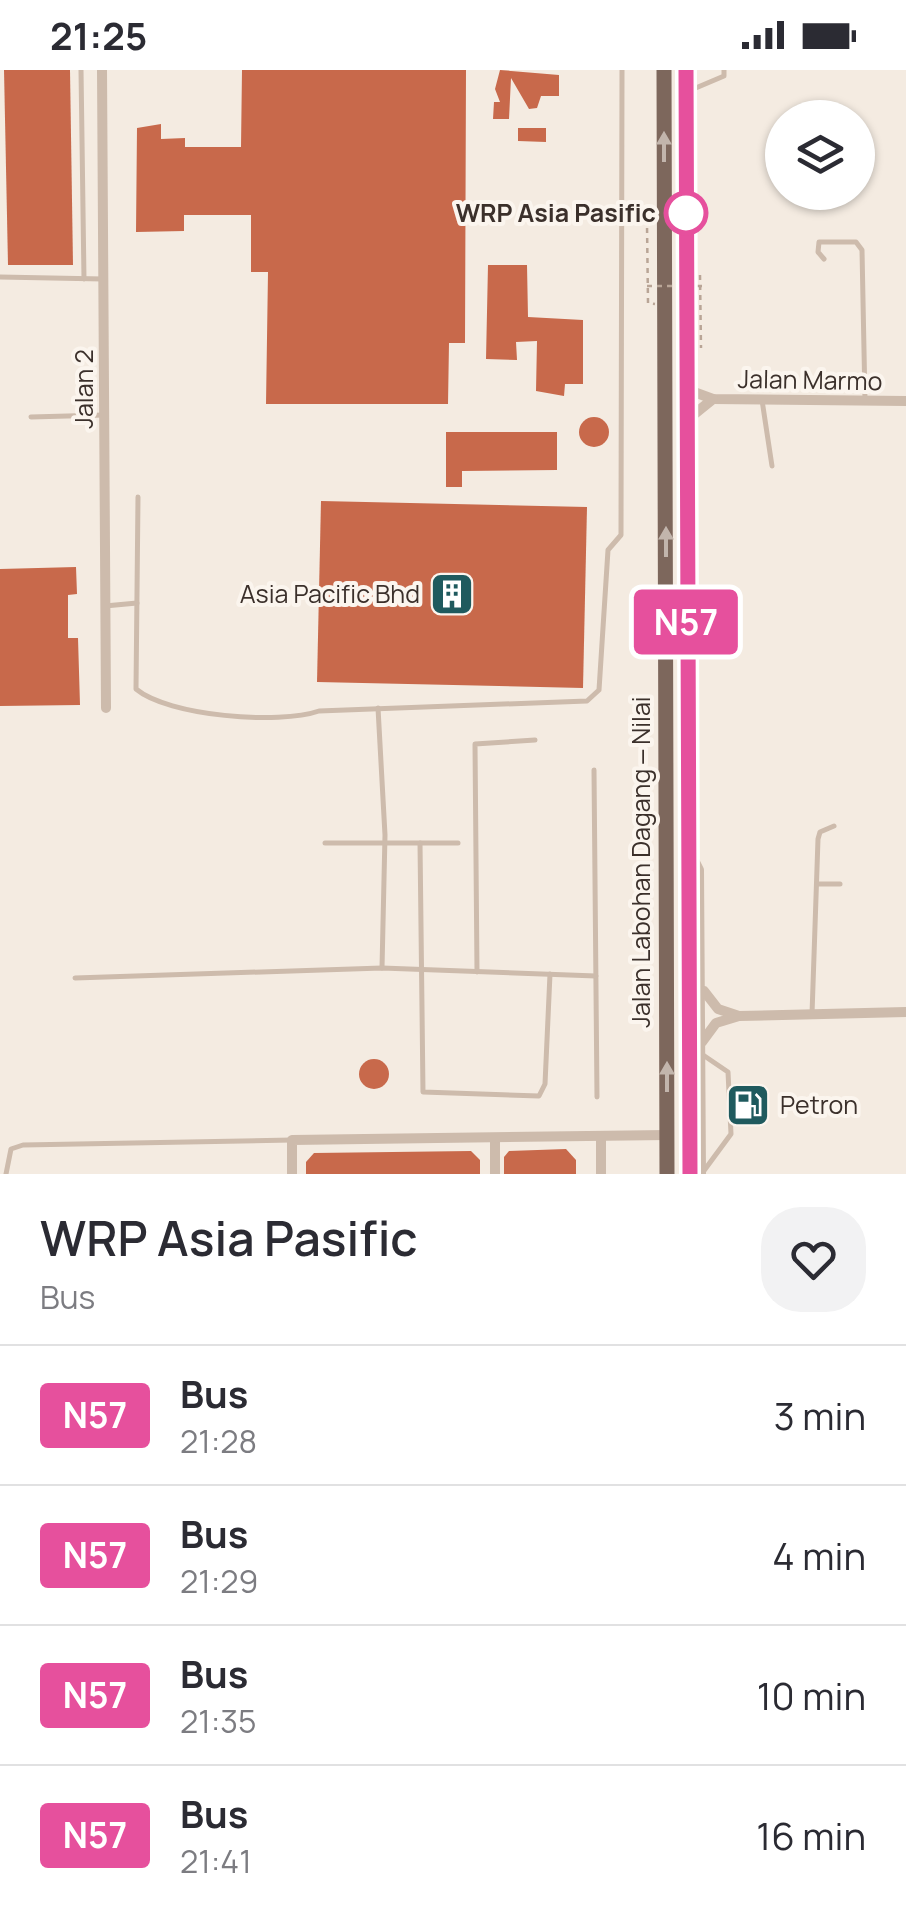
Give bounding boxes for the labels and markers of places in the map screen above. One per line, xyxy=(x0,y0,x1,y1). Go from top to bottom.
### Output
marker: WRP Asia Pasific xyxy=(665,192,707,234)
place label: WRP Asia Pasific xyxy=(456,195,656,230)
building icon: Asia Pacific Bhd xyxy=(429,571,475,617)
place label: Asia Pacific Bhd xyxy=(240,576,420,611)
fuel station icon: Petron xyxy=(725,1082,771,1128)
place label: Petron xyxy=(780,1087,858,1122)

